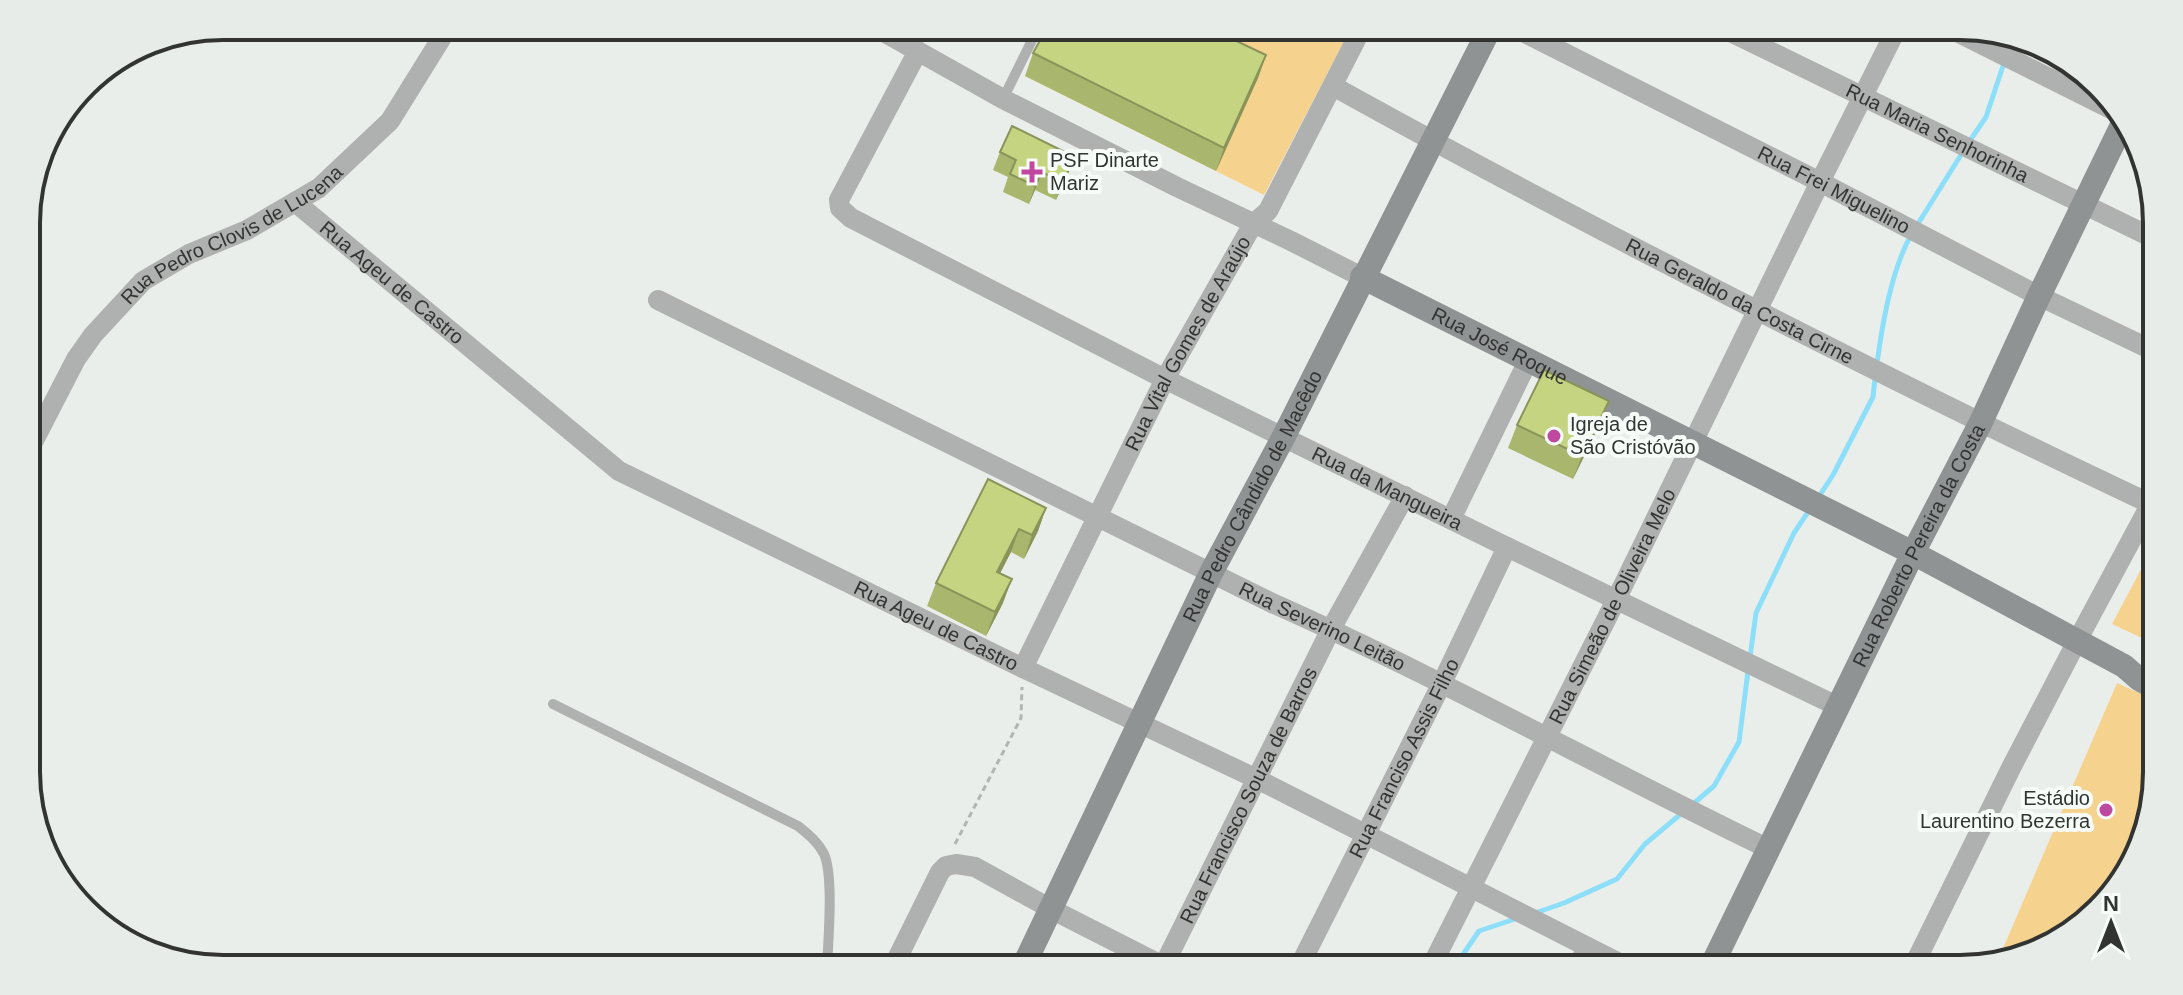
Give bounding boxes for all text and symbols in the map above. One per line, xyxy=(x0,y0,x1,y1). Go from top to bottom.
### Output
street label: Rua Maria Senhorinha xyxy=(1843,79,2033,187)
street label: Rua Frei Miguelino xyxy=(1754,141,1914,238)
place label: PSF Dinarte Mariz xyxy=(1050,149,1159,194)
street label: Rua Pedro Clovis de Lucena xyxy=(116,160,348,308)
marker: PSF Dinarte Mariz xyxy=(1021,161,1043,183)
street label: Rua Ageu de Castro xyxy=(316,216,468,349)
street label: Rua Vital Gomes de Araújo xyxy=(1121,232,1255,454)
street label: Rua Geraldo da Costa Cirne xyxy=(1622,234,1857,368)
street label: Rua José Roque xyxy=(1428,303,1571,389)
street label: Rua Pedro Cândido de Macêdo xyxy=(1178,367,1326,626)
place label: Igreja de São Cristóvão xyxy=(1570,413,1696,458)
street label: Rua Roberto Pereira da Costa xyxy=(1848,420,1989,671)
marker: Igreja de São Cristóvão xyxy=(1545,427,1563,445)
street label: Rua da Mangueira xyxy=(1308,442,1467,535)
street label: Rua Simeão de Oliveira Melo xyxy=(1544,485,1680,728)
street label: Rua Ageu de Castro xyxy=(850,576,1022,675)
street label: Rua Severino Leitão xyxy=(1235,577,1409,675)
street label: Rua Franciso Assis Filho xyxy=(1345,655,1463,861)
street label: Rua Francisco Souza de Barros xyxy=(1175,663,1321,927)
place label: Estádio Laurentino Bezerra xyxy=(1920,787,2091,832)
marker: Estádio Laurentino Bezerra xyxy=(2097,801,2115,819)
north arrow xyxy=(2071,883,2151,963)
text: N xyxy=(2103,891,2119,916)

